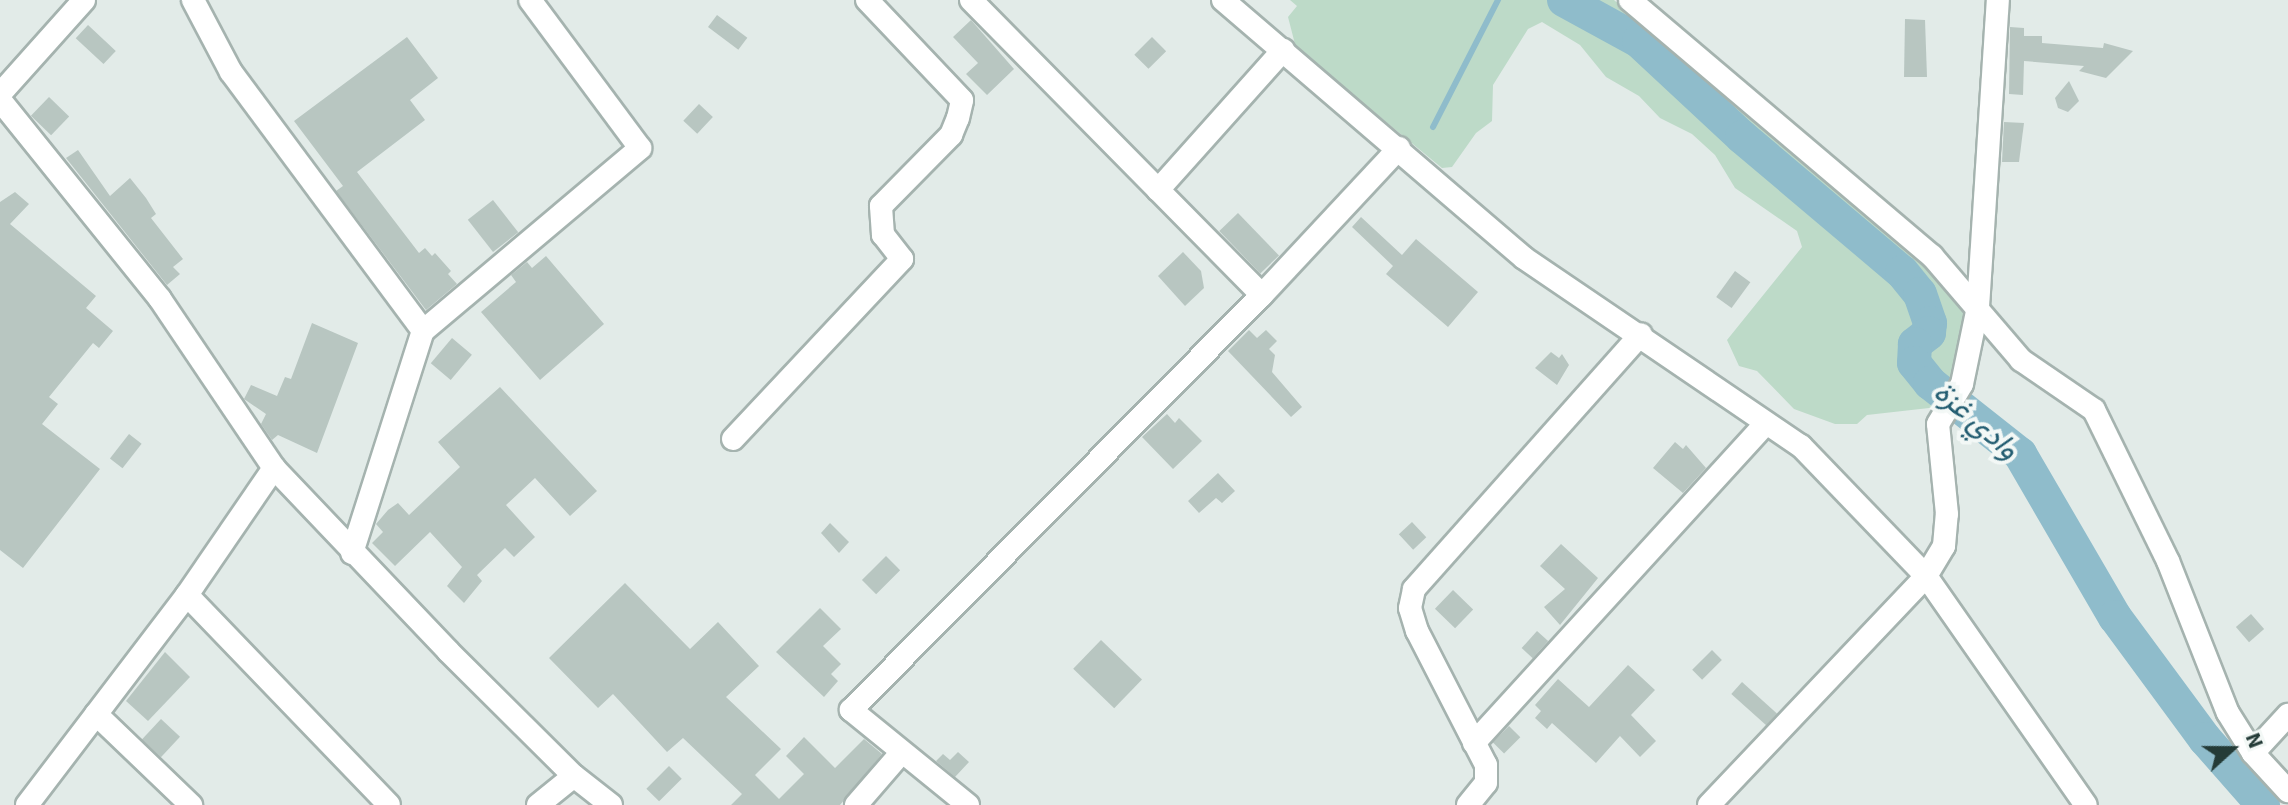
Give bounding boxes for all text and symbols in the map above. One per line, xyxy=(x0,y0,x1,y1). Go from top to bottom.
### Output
water label: وادي غزة xyxy=(1926,374,2026,468)
north arrow xyxy=(2192,709,2272,789)
text: N xyxy=(2237,728,2272,753)

